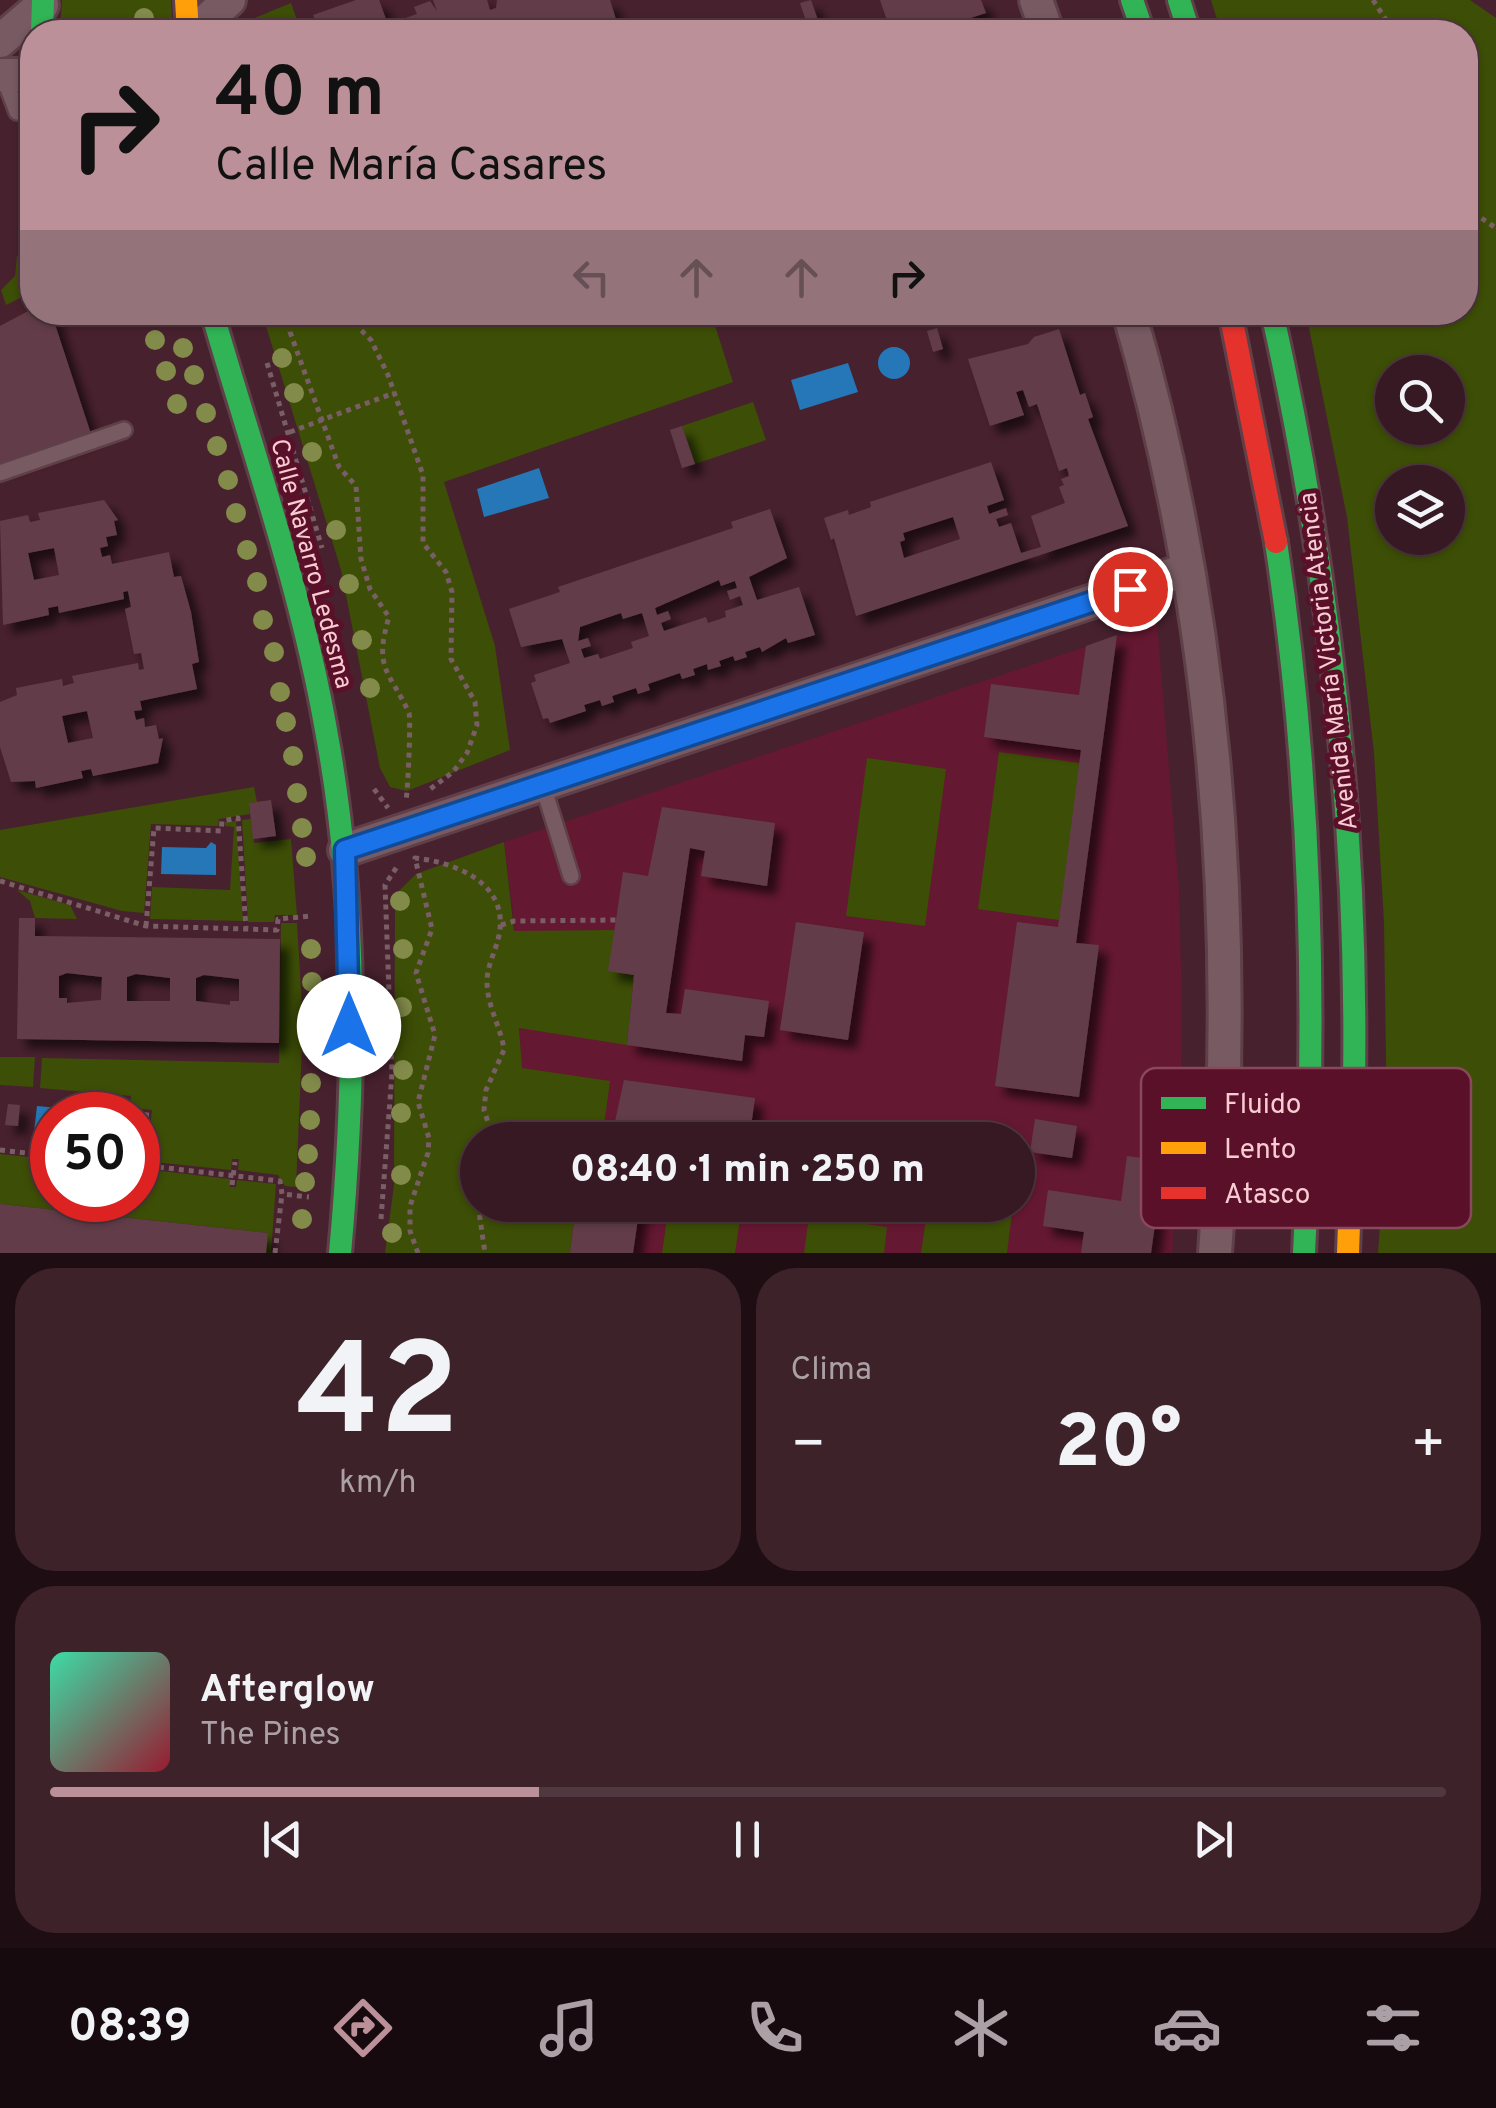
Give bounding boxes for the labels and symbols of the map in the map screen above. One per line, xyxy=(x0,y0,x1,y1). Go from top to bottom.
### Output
street label: Calle Navarro Ledesma xyxy=(261,436,359,692)
street label: Avenida María Victoria Atencia xyxy=(1293,490,1367,832)
pin xyxy=(1088,547,1173,632)
position arrow xyxy=(297,974,401,1078)
legend xyxy=(1141,1068,1471,1228)
text: Fluido xyxy=(1224,1088,1301,1124)
speed limit sign: 50 xyxy=(30,1092,160,1222)
text: Lento xyxy=(1224,1133,1296,1169)
text: Atasco xyxy=(1224,1178,1310,1214)

